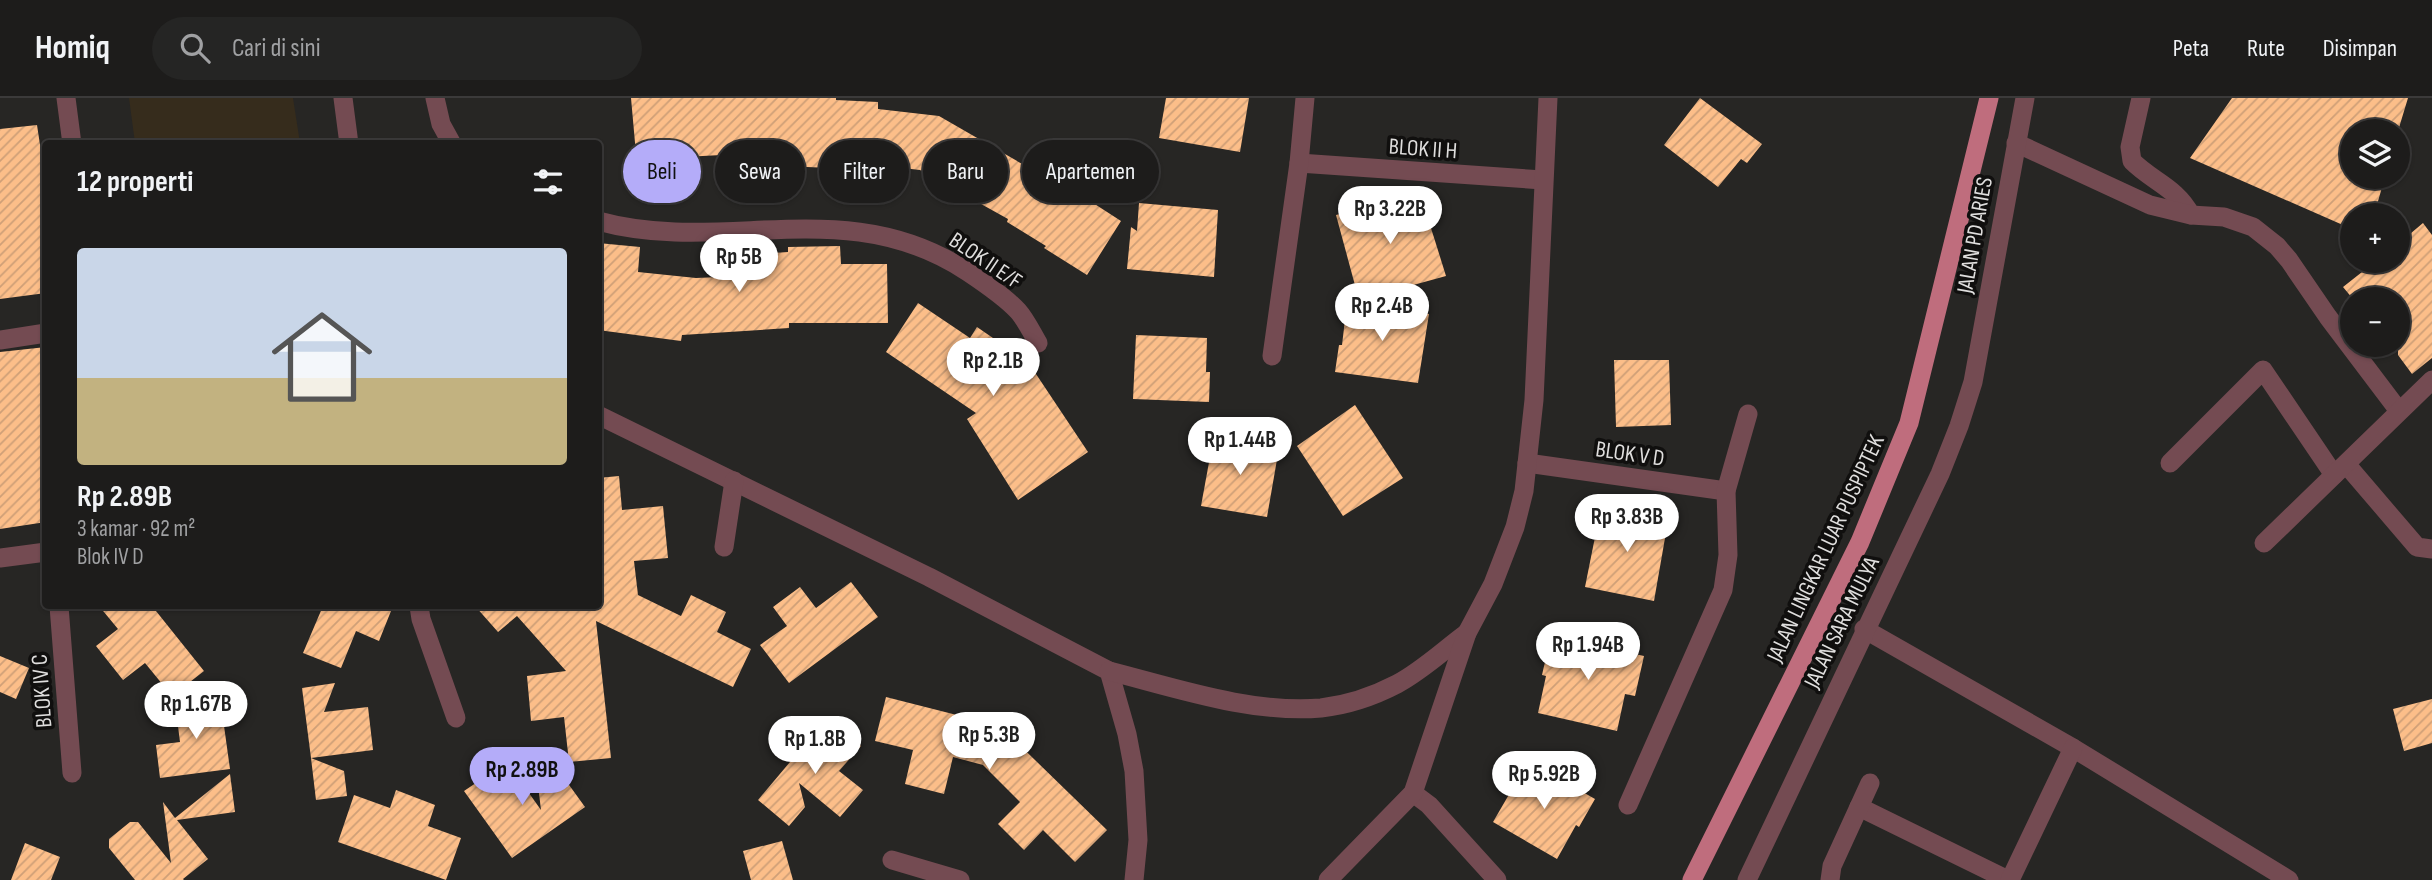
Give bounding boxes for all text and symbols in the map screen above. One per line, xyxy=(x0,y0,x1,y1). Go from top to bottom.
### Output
search box xyxy=(152,17,642,80)
text: Homiq xyxy=(35,28,110,68)
icon: search xyxy=(176,29,214,67)
text: Cari di sini xyxy=(232,33,320,64)
text: Peta xyxy=(2173,34,2209,63)
text: Rute xyxy=(2247,34,2285,63)
text: Disimpan xyxy=(2323,34,2397,63)
map controls xyxy=(2340,119,2410,357)
button: layers xyxy=(2340,119,2410,189)
street label: BLOK II H xyxy=(1388,133,1458,165)
chip: Beli xyxy=(623,140,701,203)
chip: Sewa xyxy=(715,140,805,203)
chip: Filter xyxy=(819,140,909,203)
chip: Baru xyxy=(923,140,1008,203)
chip: Apartemen xyxy=(1022,140,1159,203)
icon: filters xyxy=(529,163,567,201)
text: 12 properti xyxy=(77,164,193,200)
street label: JALAN PD ARIES xyxy=(1951,175,1999,297)
pin: Rp 3.22B xyxy=(1318,186,1462,246)
text: Rp 3.22B xyxy=(1354,195,1426,223)
button: + xyxy=(2340,203,2410,273)
street label: BLOK II E/F xyxy=(944,226,1027,295)
pin: Rp 5B xyxy=(690,234,788,294)
text: Rp 5B xyxy=(716,243,762,271)
pin: Rp 2.4B xyxy=(1317,284,1447,343)
button: − xyxy=(2340,287,2410,357)
text: Rp 2.4B xyxy=(1351,292,1413,320)
icon: home xyxy=(259,294,385,420)
pin: Rp 2.1B xyxy=(928,338,1058,398)
text: Rp 2.1B xyxy=(963,347,1023,375)
pin: Rp 1.44B xyxy=(1168,418,1312,477)
text: Rp 1.44B xyxy=(1204,426,1276,454)
street label: JALAN LINGKAR LUAR PUSPIPTEK xyxy=(1761,430,1891,667)
street label: BLOK V D xyxy=(1594,435,1666,473)
text: Rp 2.89B xyxy=(77,479,172,515)
pin: Rp 3.83B xyxy=(1555,494,1699,554)
text: Rp 3.83B xyxy=(1591,503,1663,531)
text: 3 kamar · 92 m² xyxy=(77,515,195,543)
text: Blok IV D xyxy=(77,543,143,571)
street label: JALAN SARA MULYA xyxy=(1798,552,1886,694)
pin: Rp 1.94B xyxy=(1516,622,1660,682)
text: Rp 1.94B xyxy=(1552,631,1624,659)
street label: BLOK IV C xyxy=(25,653,59,729)
pin: Rp 1.67B xyxy=(124,682,268,741)
text: Rp 1.67B xyxy=(160,690,232,718)
pin: Rp 5.3B xyxy=(924,712,1054,772)
pin: Rp 1.8B xyxy=(750,716,880,776)
text: Rp 5.3B xyxy=(958,721,1020,749)
text: Rp 1.8B xyxy=(784,725,846,753)
pin: Rp 2.89B xyxy=(450,748,594,807)
pin: Rp 5.92B xyxy=(1472,752,1616,811)
text: Rp 2.89B xyxy=(486,756,558,784)
text: Rp 5.92B xyxy=(1508,760,1580,788)

